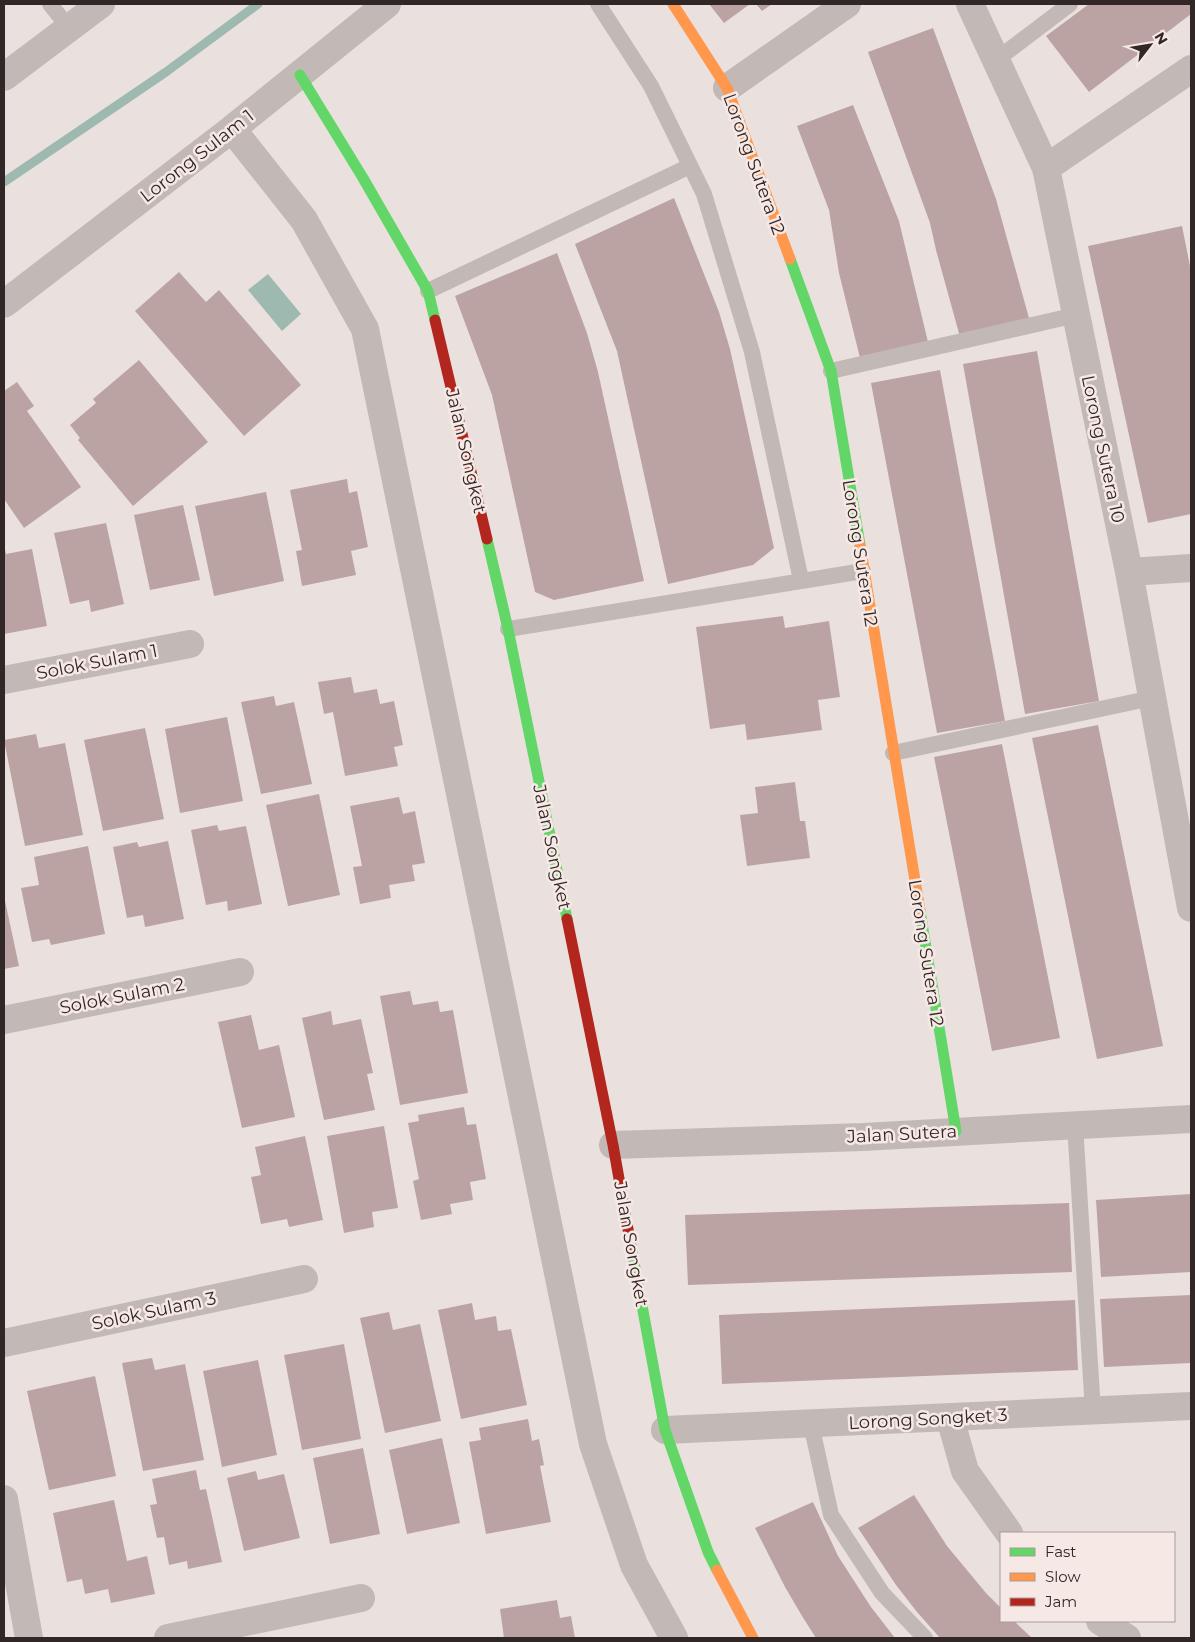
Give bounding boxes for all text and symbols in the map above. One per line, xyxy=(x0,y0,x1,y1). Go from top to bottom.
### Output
north arrow xyxy=(1125,20,1175,70)
text: N xyxy=(1151,29,1172,48)
street label: Lorong Sutera 12 xyxy=(718,90,790,238)
street label: Lorong Sulam 1 xyxy=(136,105,258,207)
street label: Lorong Sutera 10 xyxy=(1077,373,1129,525)
street label: Jalan Songket xyxy=(441,385,491,516)
street label: Lorong Sutera 12 xyxy=(837,478,883,628)
street label: Solok Sulam 1 xyxy=(35,639,159,685)
street label: Jalan Songket xyxy=(528,781,576,912)
street label: Lorong Sutera 12 xyxy=(903,878,949,1028)
street label: Solok Sulam 2 xyxy=(58,973,186,1019)
street label: Jalan Sutera xyxy=(845,1120,958,1148)
street label: Jalan Songket xyxy=(609,1178,653,1309)
street label: Solok Sulam 3 xyxy=(90,1287,218,1335)
street label: Lorong Songket 3 xyxy=(848,1404,1008,1434)
legend xyxy=(1000,1532,1175,1622)
text: Fast xyxy=(1045,1542,1076,1561)
text: Slow xyxy=(1045,1567,1081,1586)
text: Jam xyxy=(1044,1592,1077,1611)

